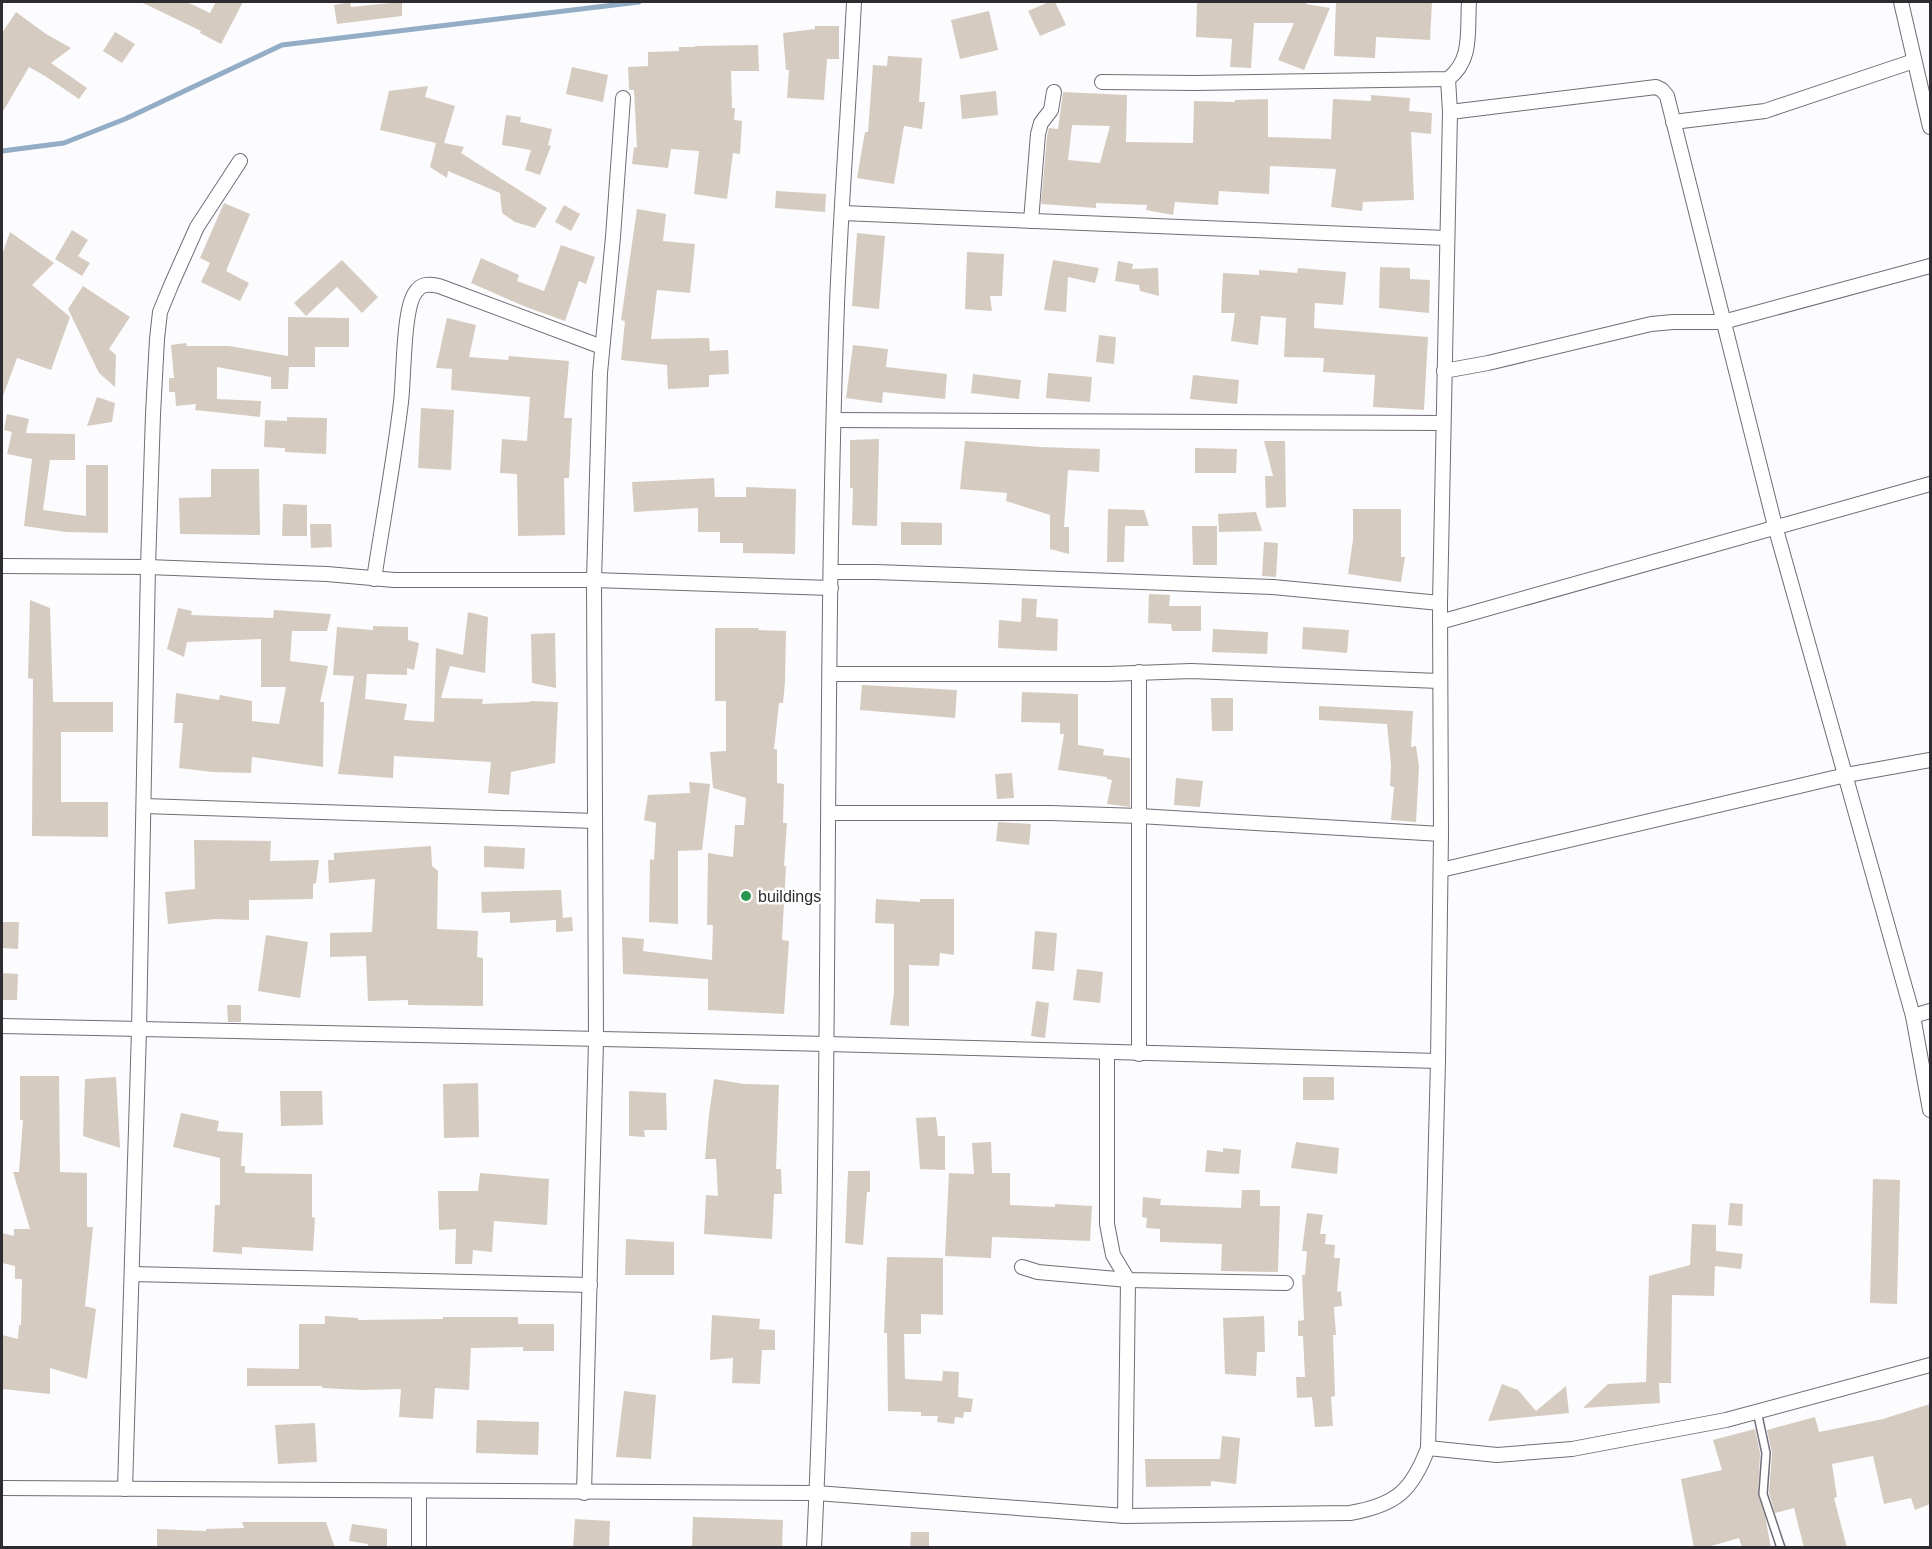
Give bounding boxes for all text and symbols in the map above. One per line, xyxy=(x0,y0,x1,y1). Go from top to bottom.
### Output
place label: buildings xyxy=(758,888,821,905)
marker: buildings xyxy=(739,889,753,903)

